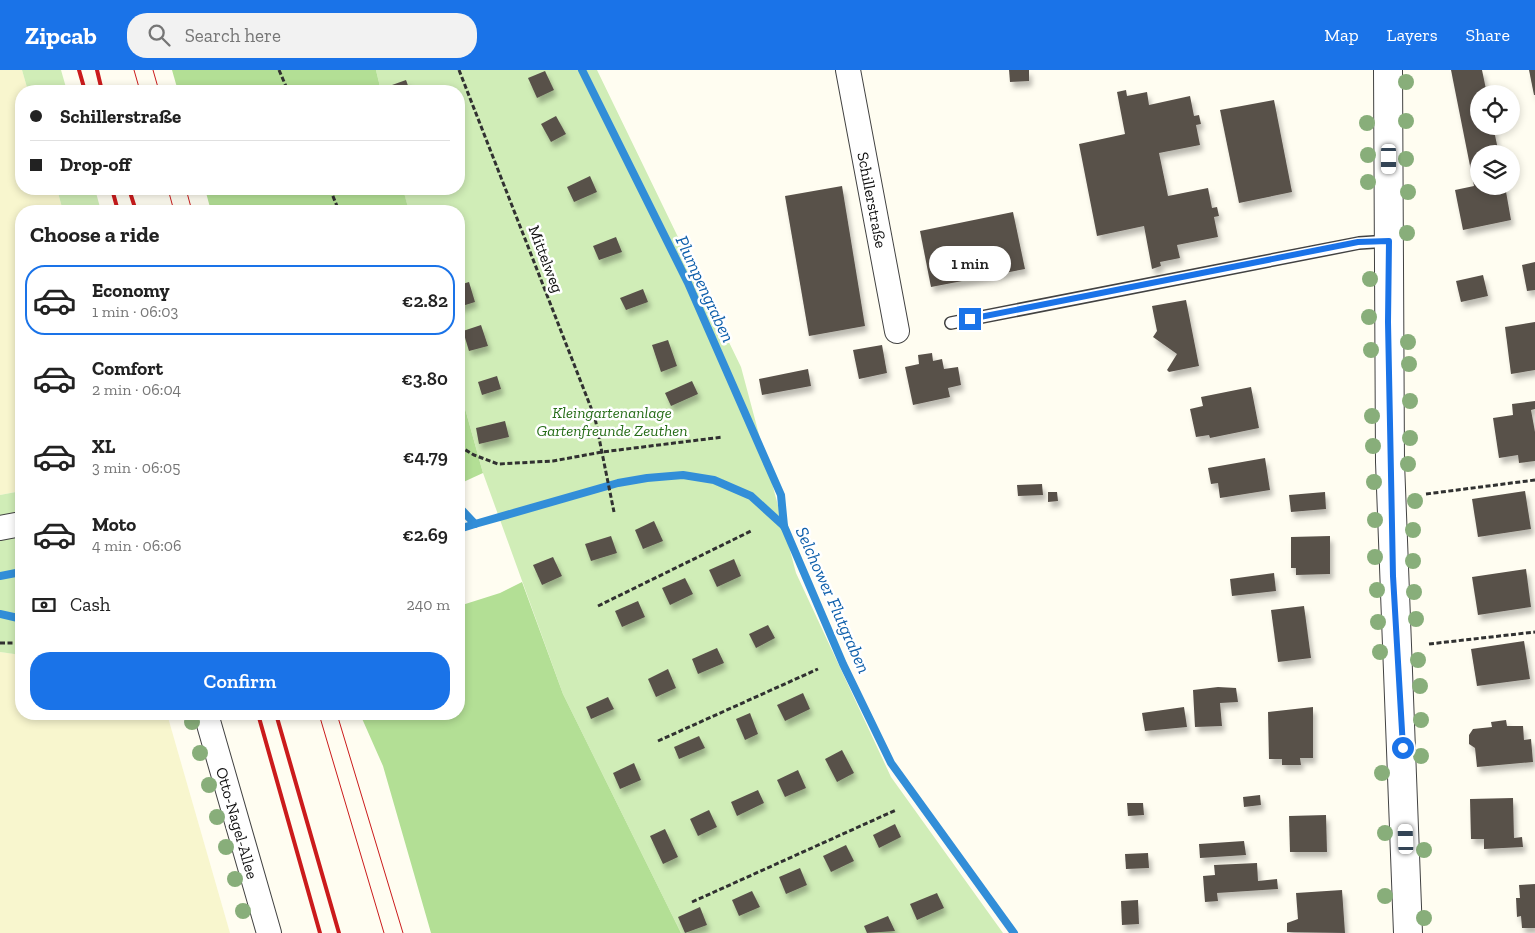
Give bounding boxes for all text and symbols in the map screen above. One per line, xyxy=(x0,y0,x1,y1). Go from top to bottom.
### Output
search box xyxy=(127,13,477,58)
text: Zipcab xyxy=(25,21,97,50)
icon: search xyxy=(145,21,173,49)
text: Search here xyxy=(185,24,281,47)
text: Map xyxy=(1324,24,1359,46)
text: Layers xyxy=(1387,24,1438,46)
text: Share xyxy=(1466,24,1510,46)
map controls xyxy=(1470,85,1520,195)
button: locate xyxy=(1470,85,1520,135)
text: Schillerstraße xyxy=(60,105,181,128)
car xyxy=(1381,144,1396,174)
button: layers xyxy=(1470,145,1520,195)
street label: Schillerstraße xyxy=(853,150,891,250)
text: Drop-off xyxy=(60,153,131,176)
text: Choose a ride xyxy=(30,221,160,248)
street label: Mittelweg xyxy=(525,223,568,295)
water label: Plumpengraben xyxy=(671,232,739,346)
callout: 1 min xyxy=(929,246,1011,282)
text: 1 min xyxy=(951,254,989,273)
icon: car xyxy=(32,278,77,323)
text: Economy xyxy=(92,279,170,302)
text: €2.82 xyxy=(402,289,448,312)
text: 1 min · 06:03 xyxy=(92,302,178,321)
route end xyxy=(959,308,981,330)
icon: car xyxy=(32,356,77,401)
text: Comfort xyxy=(92,357,163,380)
text: €3.80 xyxy=(401,367,448,390)
text: 2 min · 06:04 xyxy=(92,380,181,399)
park label: Kleingartenanlage Gartenfreunde Zeuthen xyxy=(536,403,688,440)
icon: car xyxy=(32,434,77,479)
text: XL xyxy=(92,435,115,458)
text: €4.79 xyxy=(403,445,448,468)
text: 3 min · 06:05 xyxy=(92,458,180,477)
icon: car xyxy=(32,512,77,557)
text: Moto xyxy=(92,513,136,536)
text: €2.69 xyxy=(402,523,448,546)
water label: Selchower Flutgraben xyxy=(791,523,875,677)
text: 4 min · 06:06 xyxy=(92,536,182,555)
icon: cash xyxy=(30,591,58,619)
text: Cash xyxy=(70,593,110,616)
text: 240 m xyxy=(406,595,450,614)
button: Confirm xyxy=(30,652,450,710)
route start xyxy=(1392,737,1414,759)
street label: Otto-Nagel-Allee xyxy=(212,765,262,881)
car xyxy=(1397,824,1414,854)

